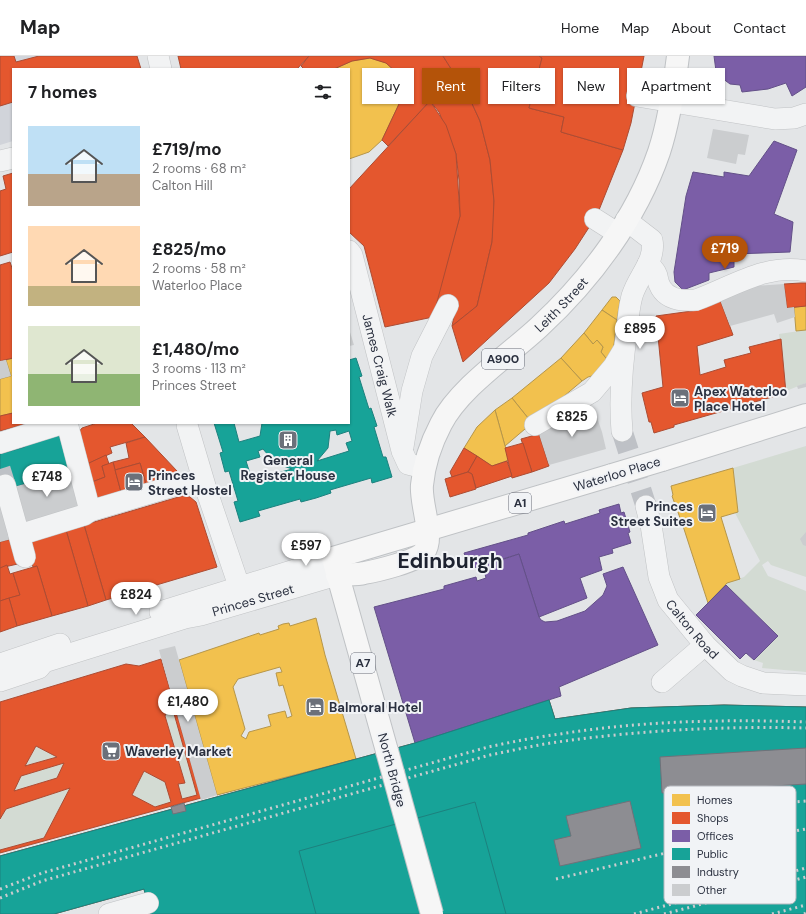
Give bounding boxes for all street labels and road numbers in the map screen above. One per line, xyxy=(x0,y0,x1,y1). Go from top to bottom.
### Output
street label: Leith Street xyxy=(531,273,591,336)
street label: James Craig Walk xyxy=(359,312,402,419)
road number: A900 xyxy=(482,349,524,369)
street label: Waterloo Place xyxy=(571,453,663,495)
road number: A1 xyxy=(509,493,531,513)
street label: Princes Street xyxy=(210,580,296,620)
street label: Calton Road xyxy=(662,596,723,662)
road number: A7 xyxy=(351,653,375,673)
street label: North Bridge xyxy=(374,731,410,809)

